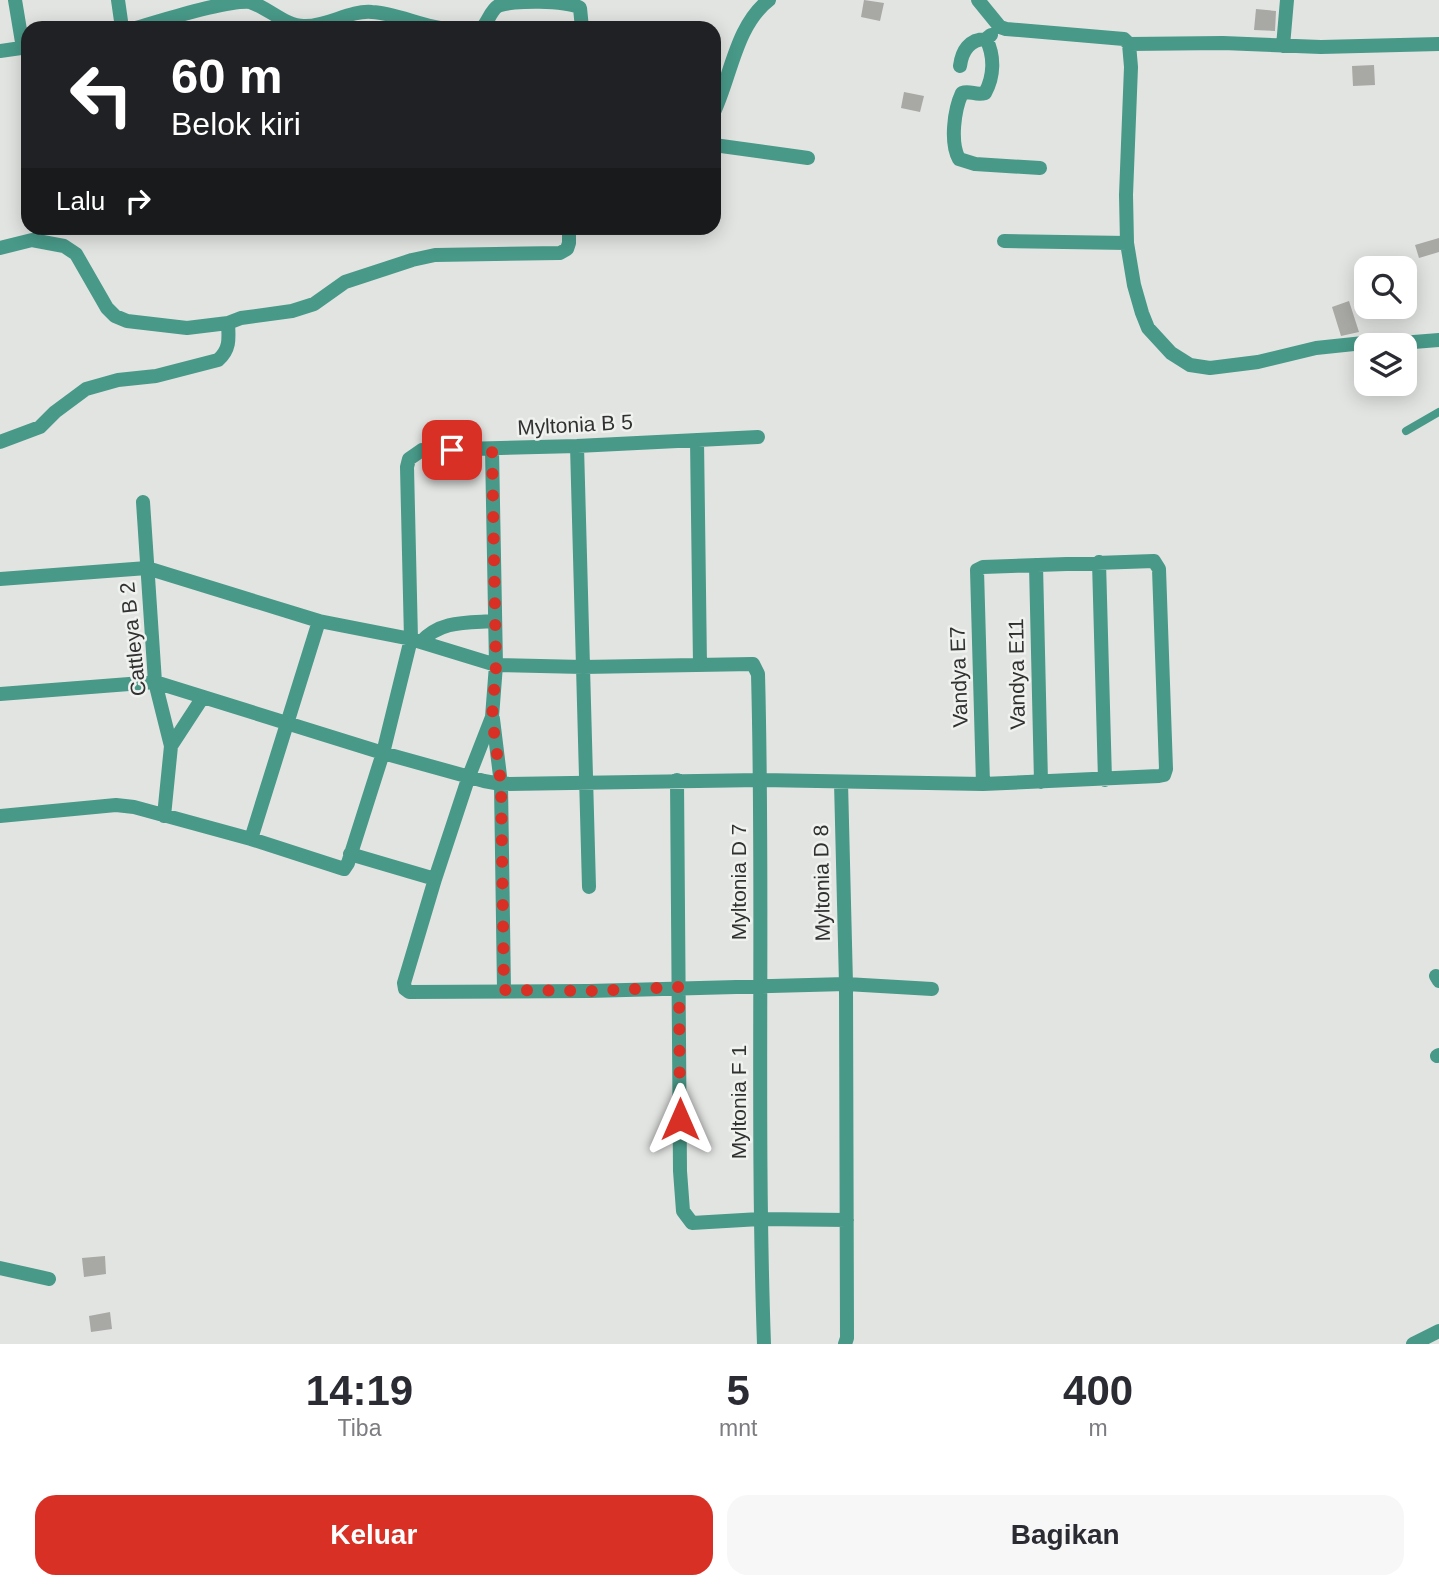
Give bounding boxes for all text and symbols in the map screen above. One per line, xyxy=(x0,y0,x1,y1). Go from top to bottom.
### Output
icon: left xyxy=(56,49,147,140)
text: 60 m xyxy=(171,49,283,103)
text: Belok kiri xyxy=(171,106,301,142)
icon: right xyxy=(119,182,157,220)
text: Lalu xyxy=(56,186,105,216)
map controls xyxy=(1354,256,1417,396)
button: search xyxy=(1354,256,1417,319)
button: layers xyxy=(1354,333,1417,396)
street label: Myltonia B 5 xyxy=(517,410,633,439)
pin xyxy=(422,420,482,480)
icon: arrive xyxy=(433,431,471,469)
street label: Cattleya B 2 xyxy=(115,581,150,697)
street label: Vandya E11 xyxy=(1004,618,1029,730)
street label: Vandya E7 xyxy=(945,626,972,728)
street label: Myltonia D 7 xyxy=(727,824,750,940)
street label: Myltonia D 8 xyxy=(809,824,834,942)
street label: Myltonia F 1 xyxy=(727,1045,750,1159)
position arrow xyxy=(643,1082,717,1156)
text: 14:19 xyxy=(306,1367,413,1414)
text: 5 xyxy=(726,1367,750,1414)
text: 400 xyxy=(1063,1367,1133,1414)
text: Tiba xyxy=(338,1415,381,1441)
text: mnt xyxy=(719,1415,757,1441)
text: m xyxy=(1089,1415,1108,1441)
button: Keluar xyxy=(35,1495,713,1575)
button: Bagikan xyxy=(727,1495,1404,1575)

